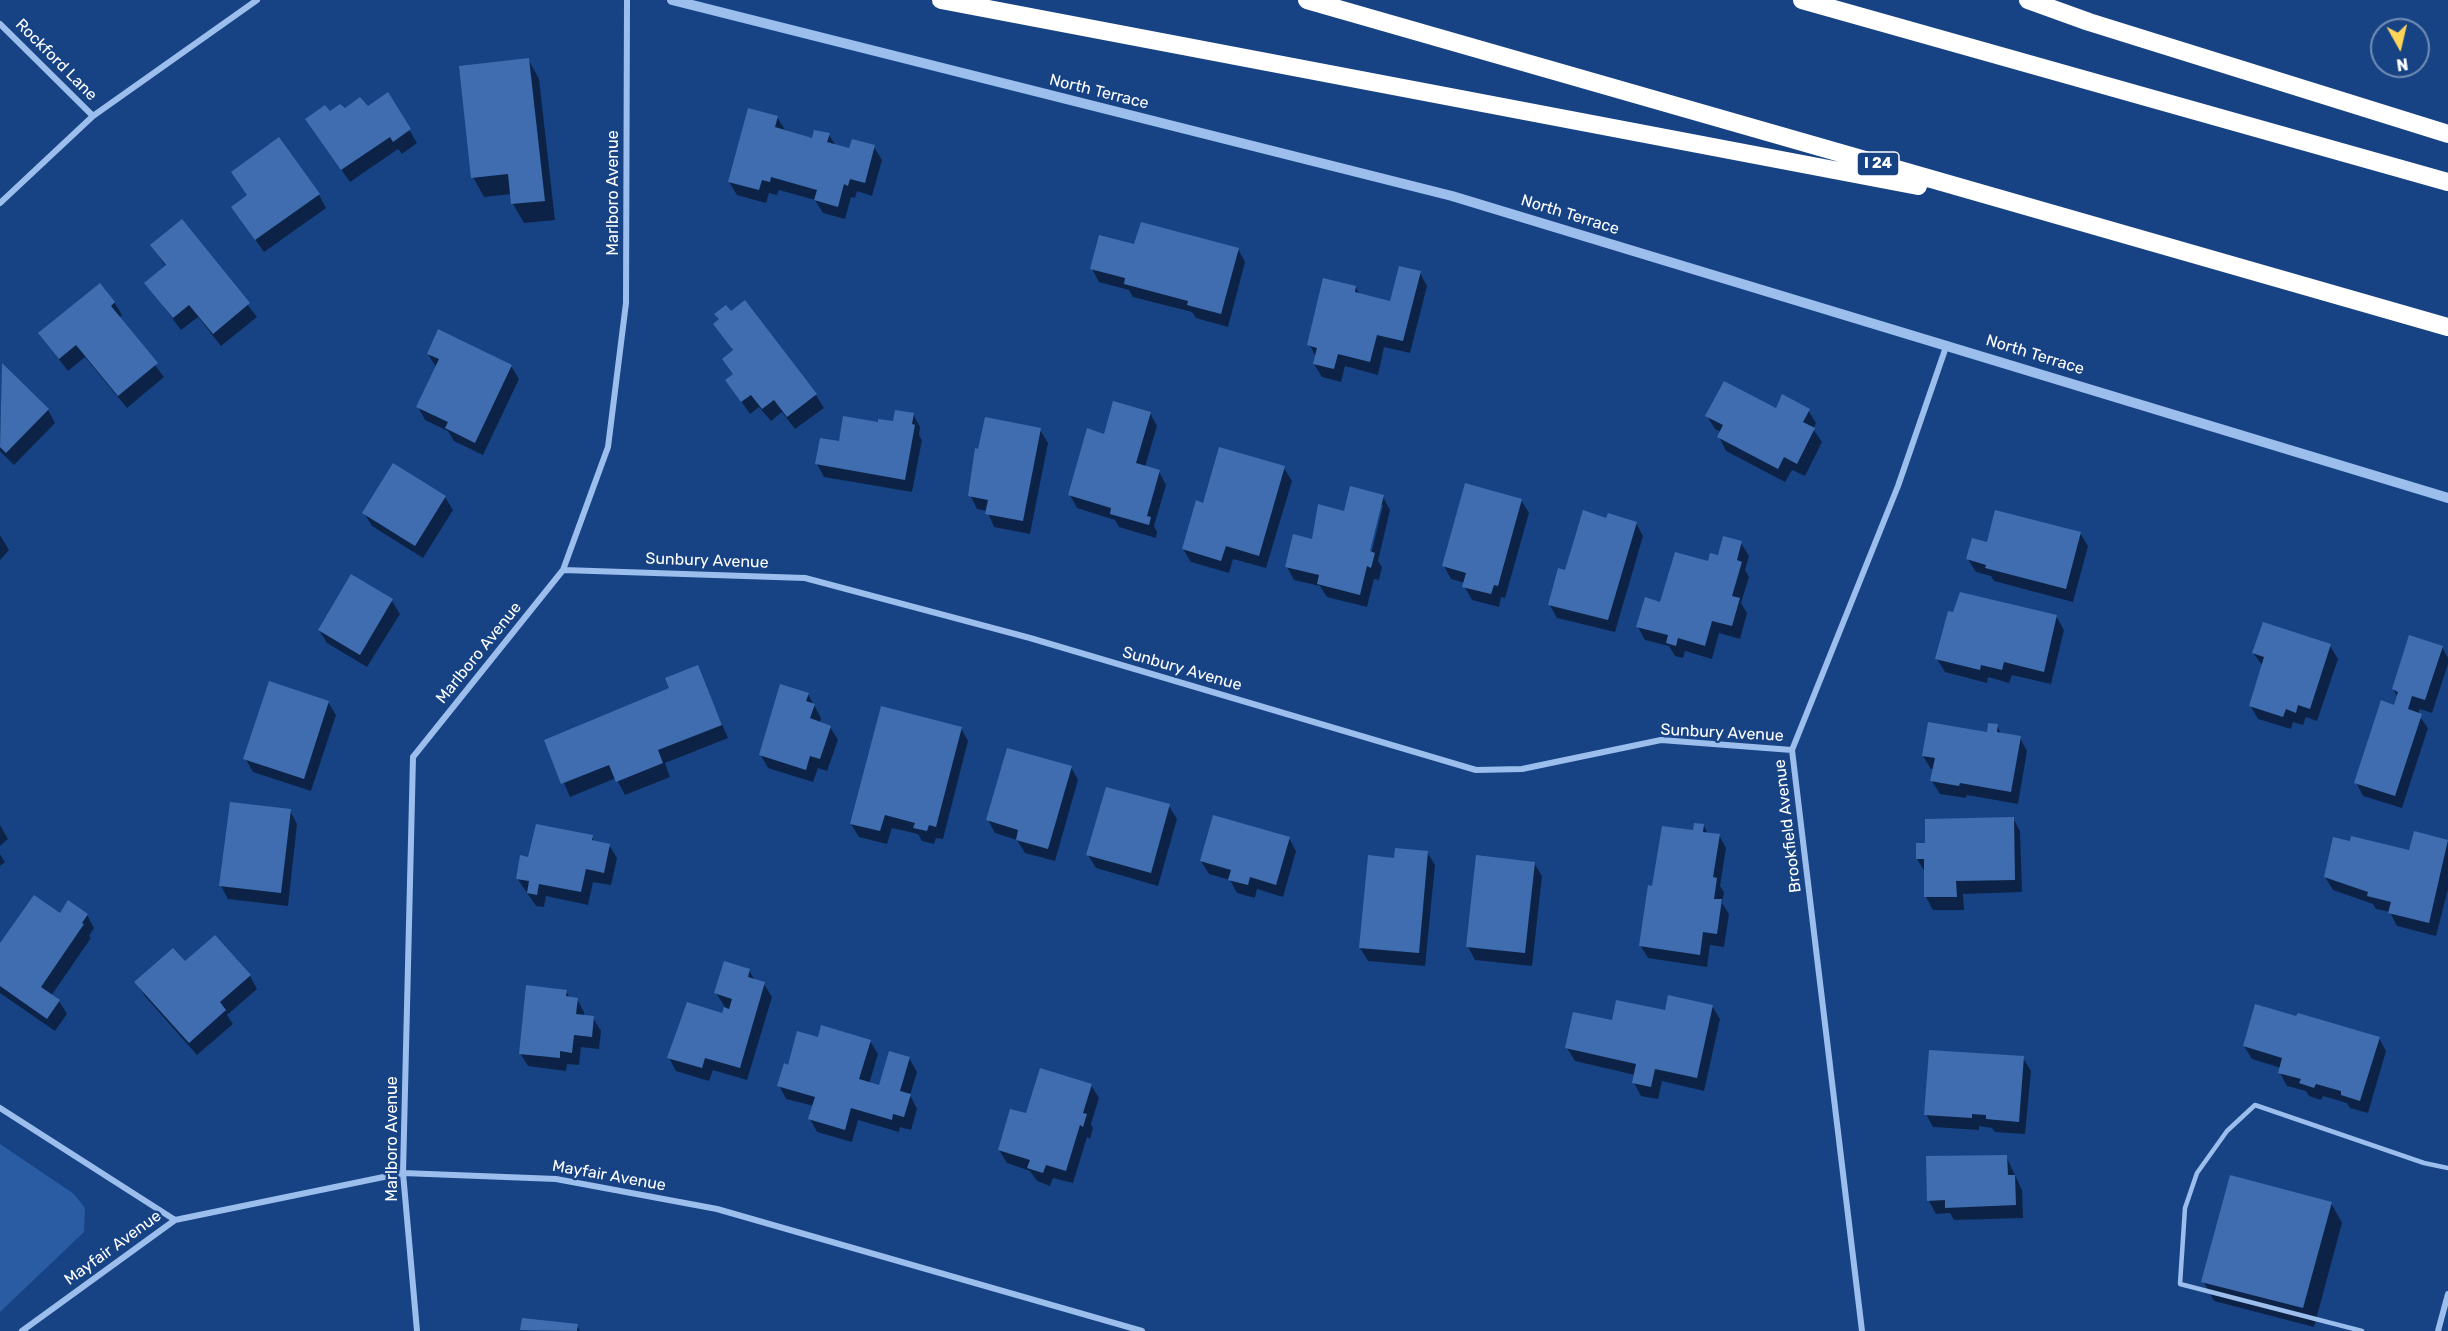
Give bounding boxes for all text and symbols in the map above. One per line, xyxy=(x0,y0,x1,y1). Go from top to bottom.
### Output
street label: Rockford Lane xyxy=(11,15,101,105)
north arrow xyxy=(2370,18,2430,78)
text: N xyxy=(2395,54,2409,75)
street label: North Terrace xyxy=(1047,70,1151,114)
street label: Marlboro Avenue xyxy=(603,130,623,256)
road number: I 24 xyxy=(1857,152,1899,176)
street label: North Terrace xyxy=(1519,191,1621,239)
street label: North Terrace xyxy=(1984,331,2086,379)
street label: Sunbury Avenue xyxy=(645,549,769,573)
street label: Marlboro Avenue xyxy=(432,598,526,708)
street label: Sunbury Avenue xyxy=(1120,643,1244,695)
street label: Sunbury Avenue xyxy=(1660,720,1784,746)
street label: Brookfield Avenue xyxy=(1770,758,1806,894)
street label: Marlboro Avenue xyxy=(382,1076,402,1202)
street label: Mayfair Avenue xyxy=(551,1157,667,1195)
street label: Mayfair Avenue xyxy=(61,1206,165,1290)

